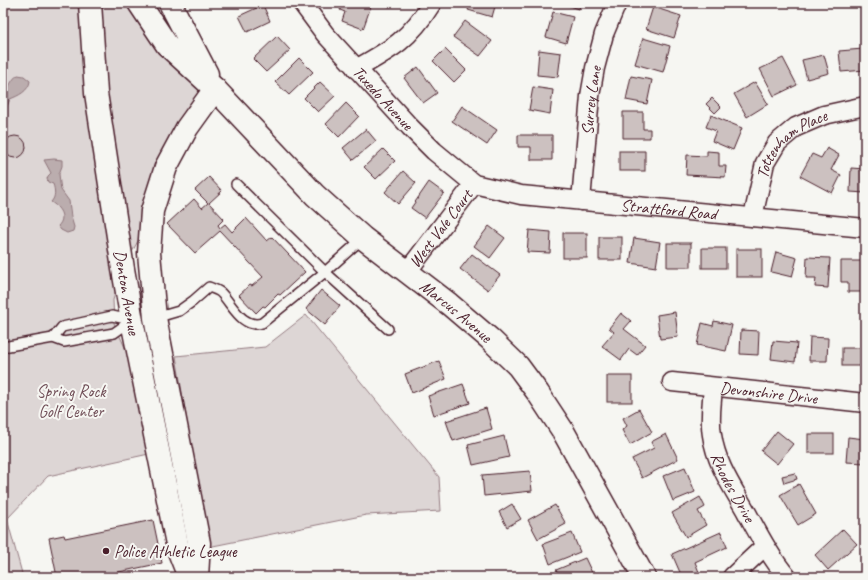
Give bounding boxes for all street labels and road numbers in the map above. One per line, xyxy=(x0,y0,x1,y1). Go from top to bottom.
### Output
street label: Tuxedo Avenue xyxy=(348,61,419,136)
street label: Surrey Lane xyxy=(577,63,606,136)
street label: Tottenham Place xyxy=(752,104,832,180)
street label: West Vale Court xyxy=(404,183,479,272)
street label: Strattford Road xyxy=(620,195,721,225)
street label: Denton Avenue xyxy=(109,249,145,338)
street label: Marcus Avenue xyxy=(416,276,497,348)
street label: Devonshire Drive xyxy=(719,377,820,409)
street label: Rhodes Drive xyxy=(706,450,761,527)

